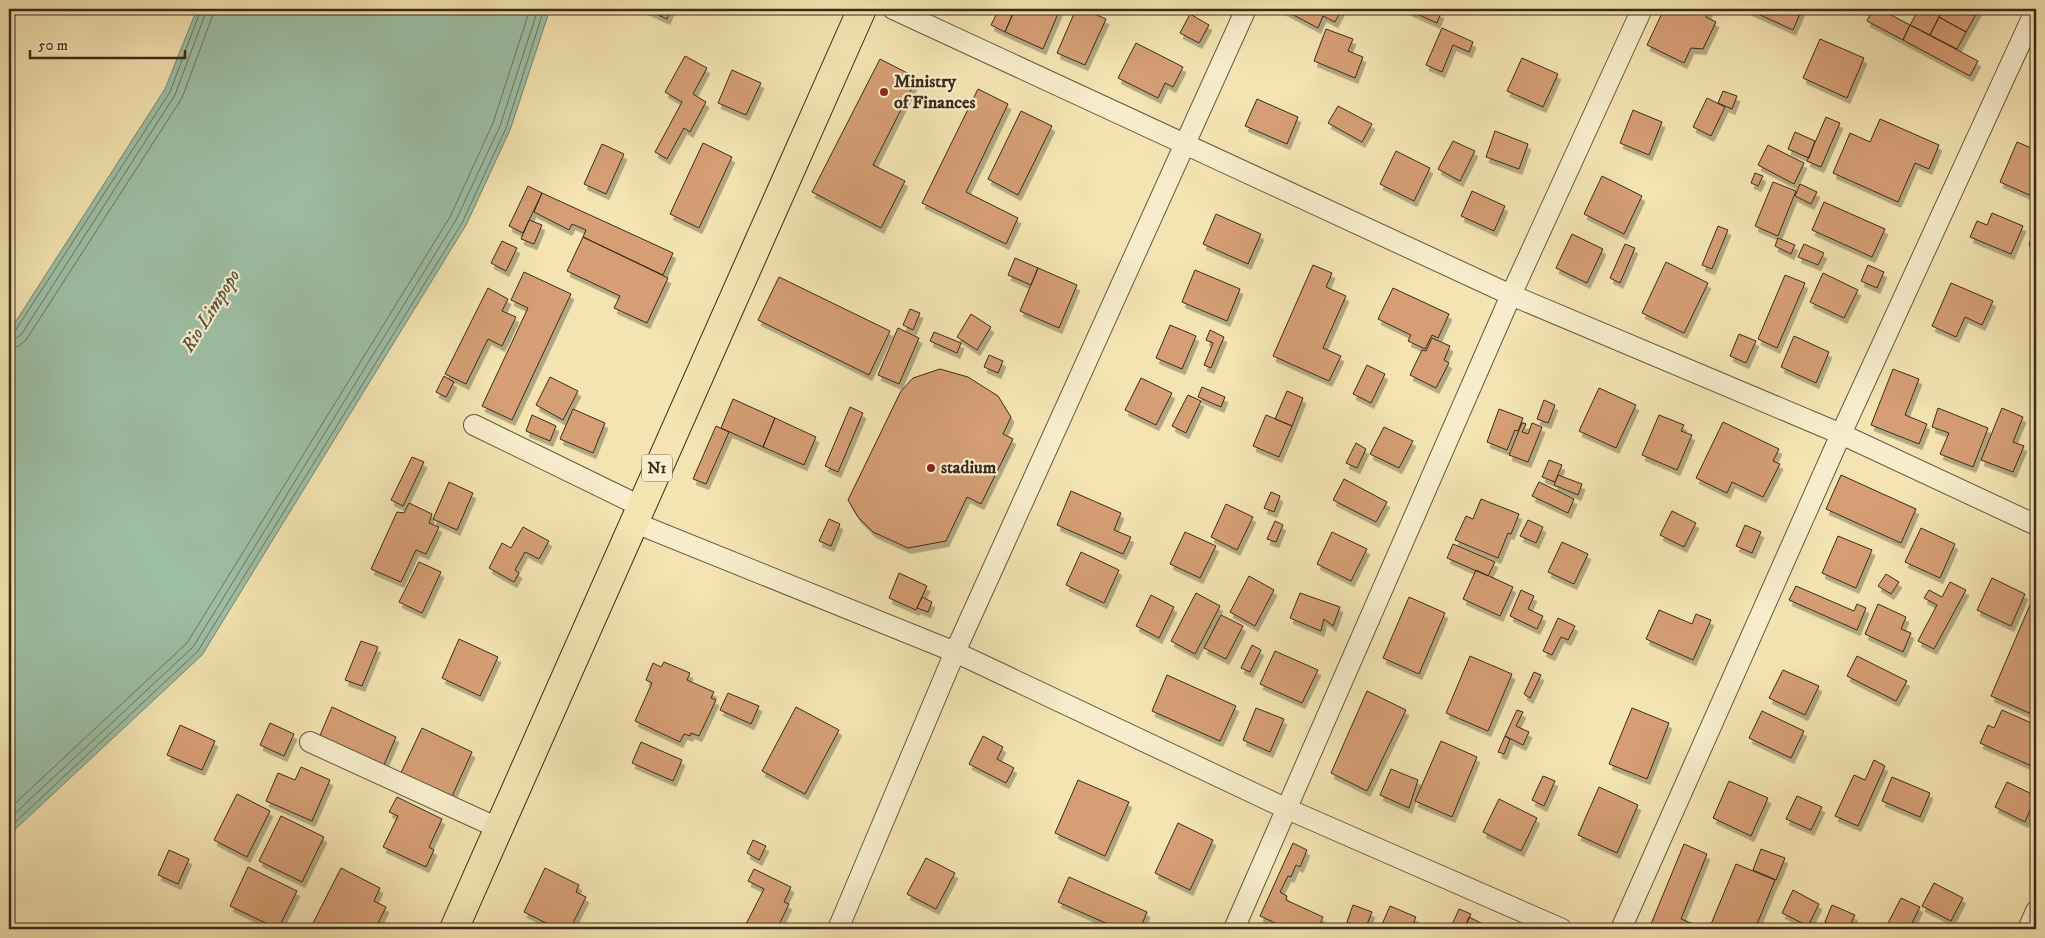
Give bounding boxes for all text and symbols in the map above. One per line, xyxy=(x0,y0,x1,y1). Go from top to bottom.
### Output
scale bar xyxy=(30,28,185,60)
text: 50 m xyxy=(38,36,68,55)
place label: Ministry of Finances xyxy=(894,71,976,114)
marker: Ministry of Finances xyxy=(878,86,890,98)
water label: Rio Limpopo xyxy=(176,265,246,358)
road number: N1 xyxy=(642,454,672,482)
place label: stadium xyxy=(941,457,997,479)
marker: stadium xyxy=(925,462,937,474)

